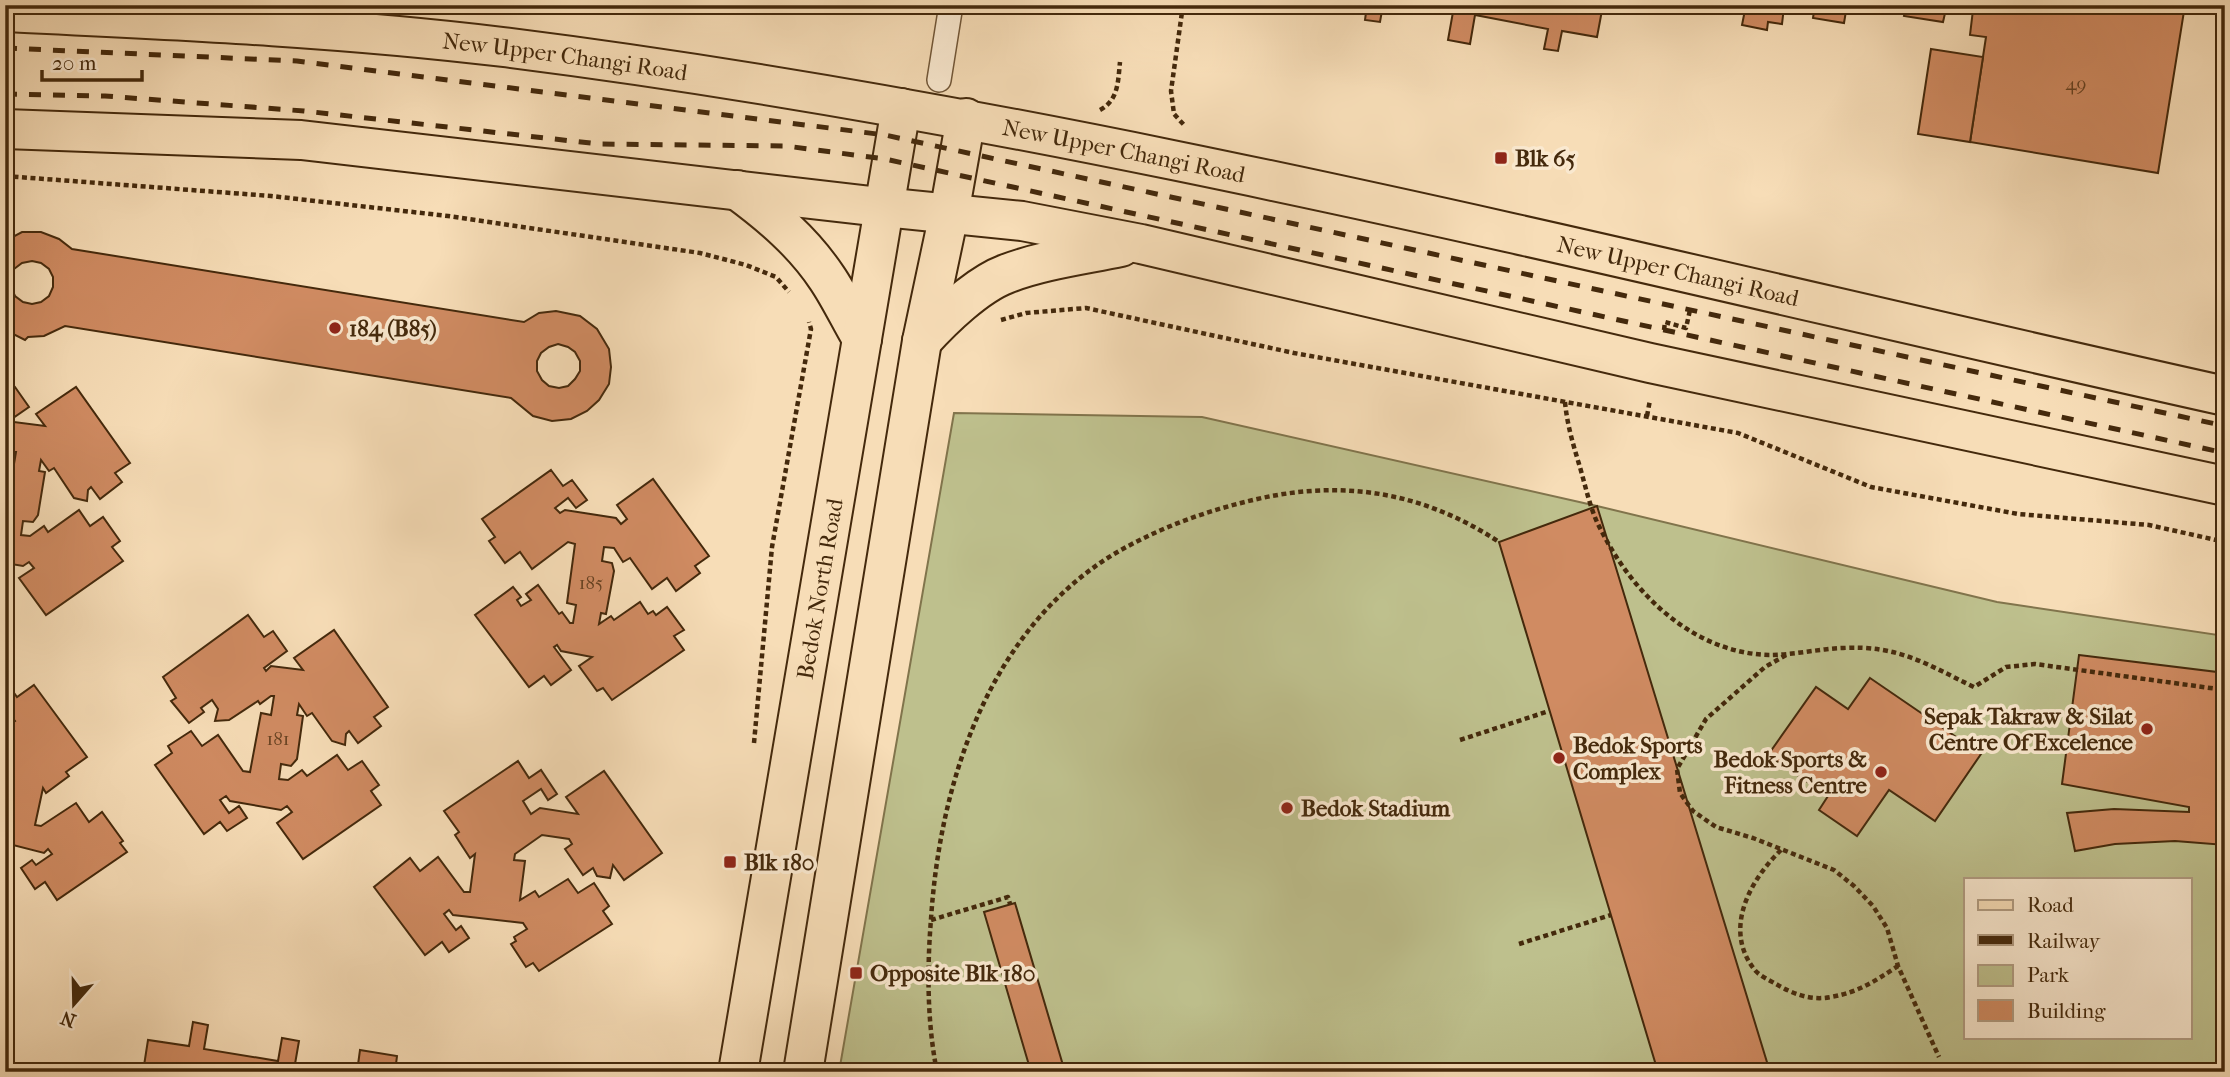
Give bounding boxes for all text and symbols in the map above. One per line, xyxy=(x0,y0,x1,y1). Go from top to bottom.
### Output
street label: New Upper Changi Road xyxy=(441,27,690,87)
scale bar xyxy=(42,38,142,82)
text: 20 m xyxy=(52,51,97,75)
house number: 49 xyxy=(2065,73,2087,95)
street label: New Upper Changi Road xyxy=(1000,114,1248,189)
place label: Blk 65 xyxy=(1515,145,1576,172)
marker: Blk 65 xyxy=(1493,150,1509,166)
street label: New Upper Changi Road xyxy=(1554,231,1802,312)
place label: 184 (B85) xyxy=(349,315,437,342)
marker: 184 (B85) xyxy=(327,320,343,336)
street label: Bedok North Road xyxy=(792,496,849,681)
house number: 185 xyxy=(579,572,603,594)
place label: Sepak Takraw & Silat Centre Of Excelence xyxy=(1924,703,2134,756)
marker: Sepak Takraw & Silat Centre Of Excelence xyxy=(2139,721,2155,737)
house number: 181 xyxy=(266,728,290,750)
place label: Bedok Sports Complex xyxy=(1573,732,1703,785)
place label: Bedok Sports & Fitness Centre xyxy=(1714,746,1868,799)
marker: Bedok Sports Complex xyxy=(1551,750,1567,766)
marker: Bedok Sports & Fitness Centre xyxy=(1873,764,1889,780)
place label: Bedok Stadium xyxy=(1301,795,1451,822)
marker: Bedok Stadium xyxy=(1279,800,1295,816)
place label: Blk 180 xyxy=(744,849,815,876)
marker: Blk 180 xyxy=(722,854,738,870)
legend xyxy=(1964,878,2192,1038)
text: Road xyxy=(2027,893,2074,917)
text: Railway xyxy=(2027,929,2101,953)
place label: Opposite Blk 180 xyxy=(870,960,1035,987)
text: Park xyxy=(2027,963,2069,987)
marker: Opposite Blk 180 xyxy=(848,965,864,981)
north arrow xyxy=(38,968,108,1038)
text: Building xyxy=(2027,999,2106,1023)
text: N xyxy=(57,1006,79,1032)

